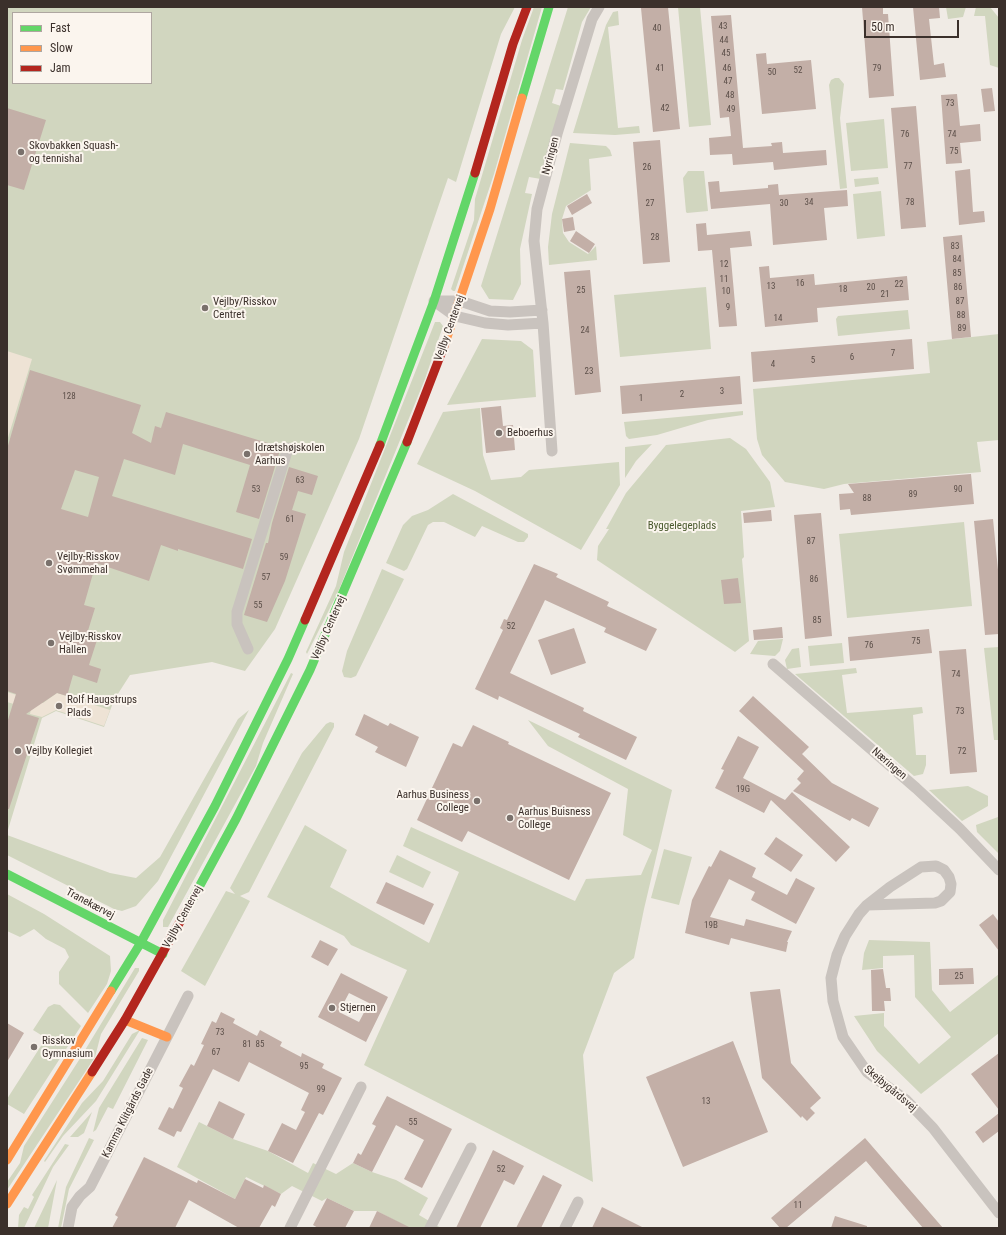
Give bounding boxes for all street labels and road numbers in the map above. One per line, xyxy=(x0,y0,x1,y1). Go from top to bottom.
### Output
street label: Nyringen xyxy=(540,136,562,176)
street label: Vejlby Centervej xyxy=(432,293,468,363)
street label: Vejlby Centervej xyxy=(309,594,349,662)
street label: Næringen xyxy=(869,745,909,783)
street label: Vejlby Centervej xyxy=(160,883,206,951)
street label: Tranekærvej xyxy=(64,886,116,922)
street label: Skejbygårdsvej xyxy=(861,1063,919,1115)
street label: Kamma Klitgårds Gade xyxy=(100,1066,156,1160)

